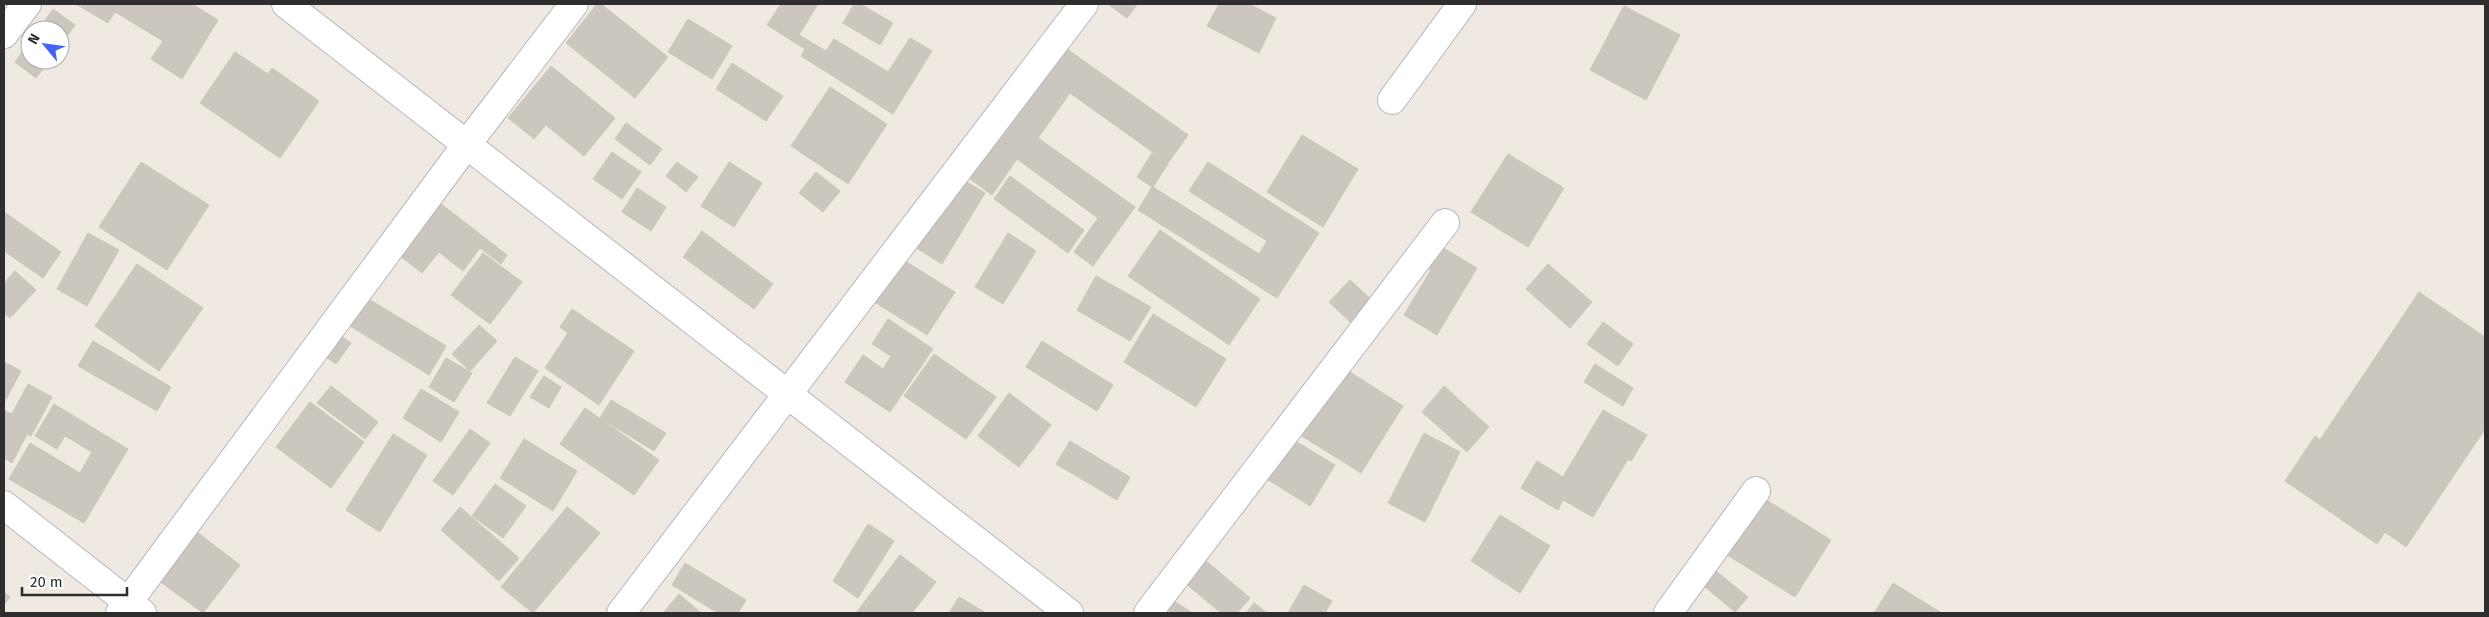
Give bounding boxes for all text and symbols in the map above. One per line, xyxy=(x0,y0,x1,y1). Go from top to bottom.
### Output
north arrow xyxy=(20,20,70,70)
text: N xyxy=(24,31,44,47)
scale bar xyxy=(22,564,128,596)
text: 20 m xyxy=(30,573,63,591)

